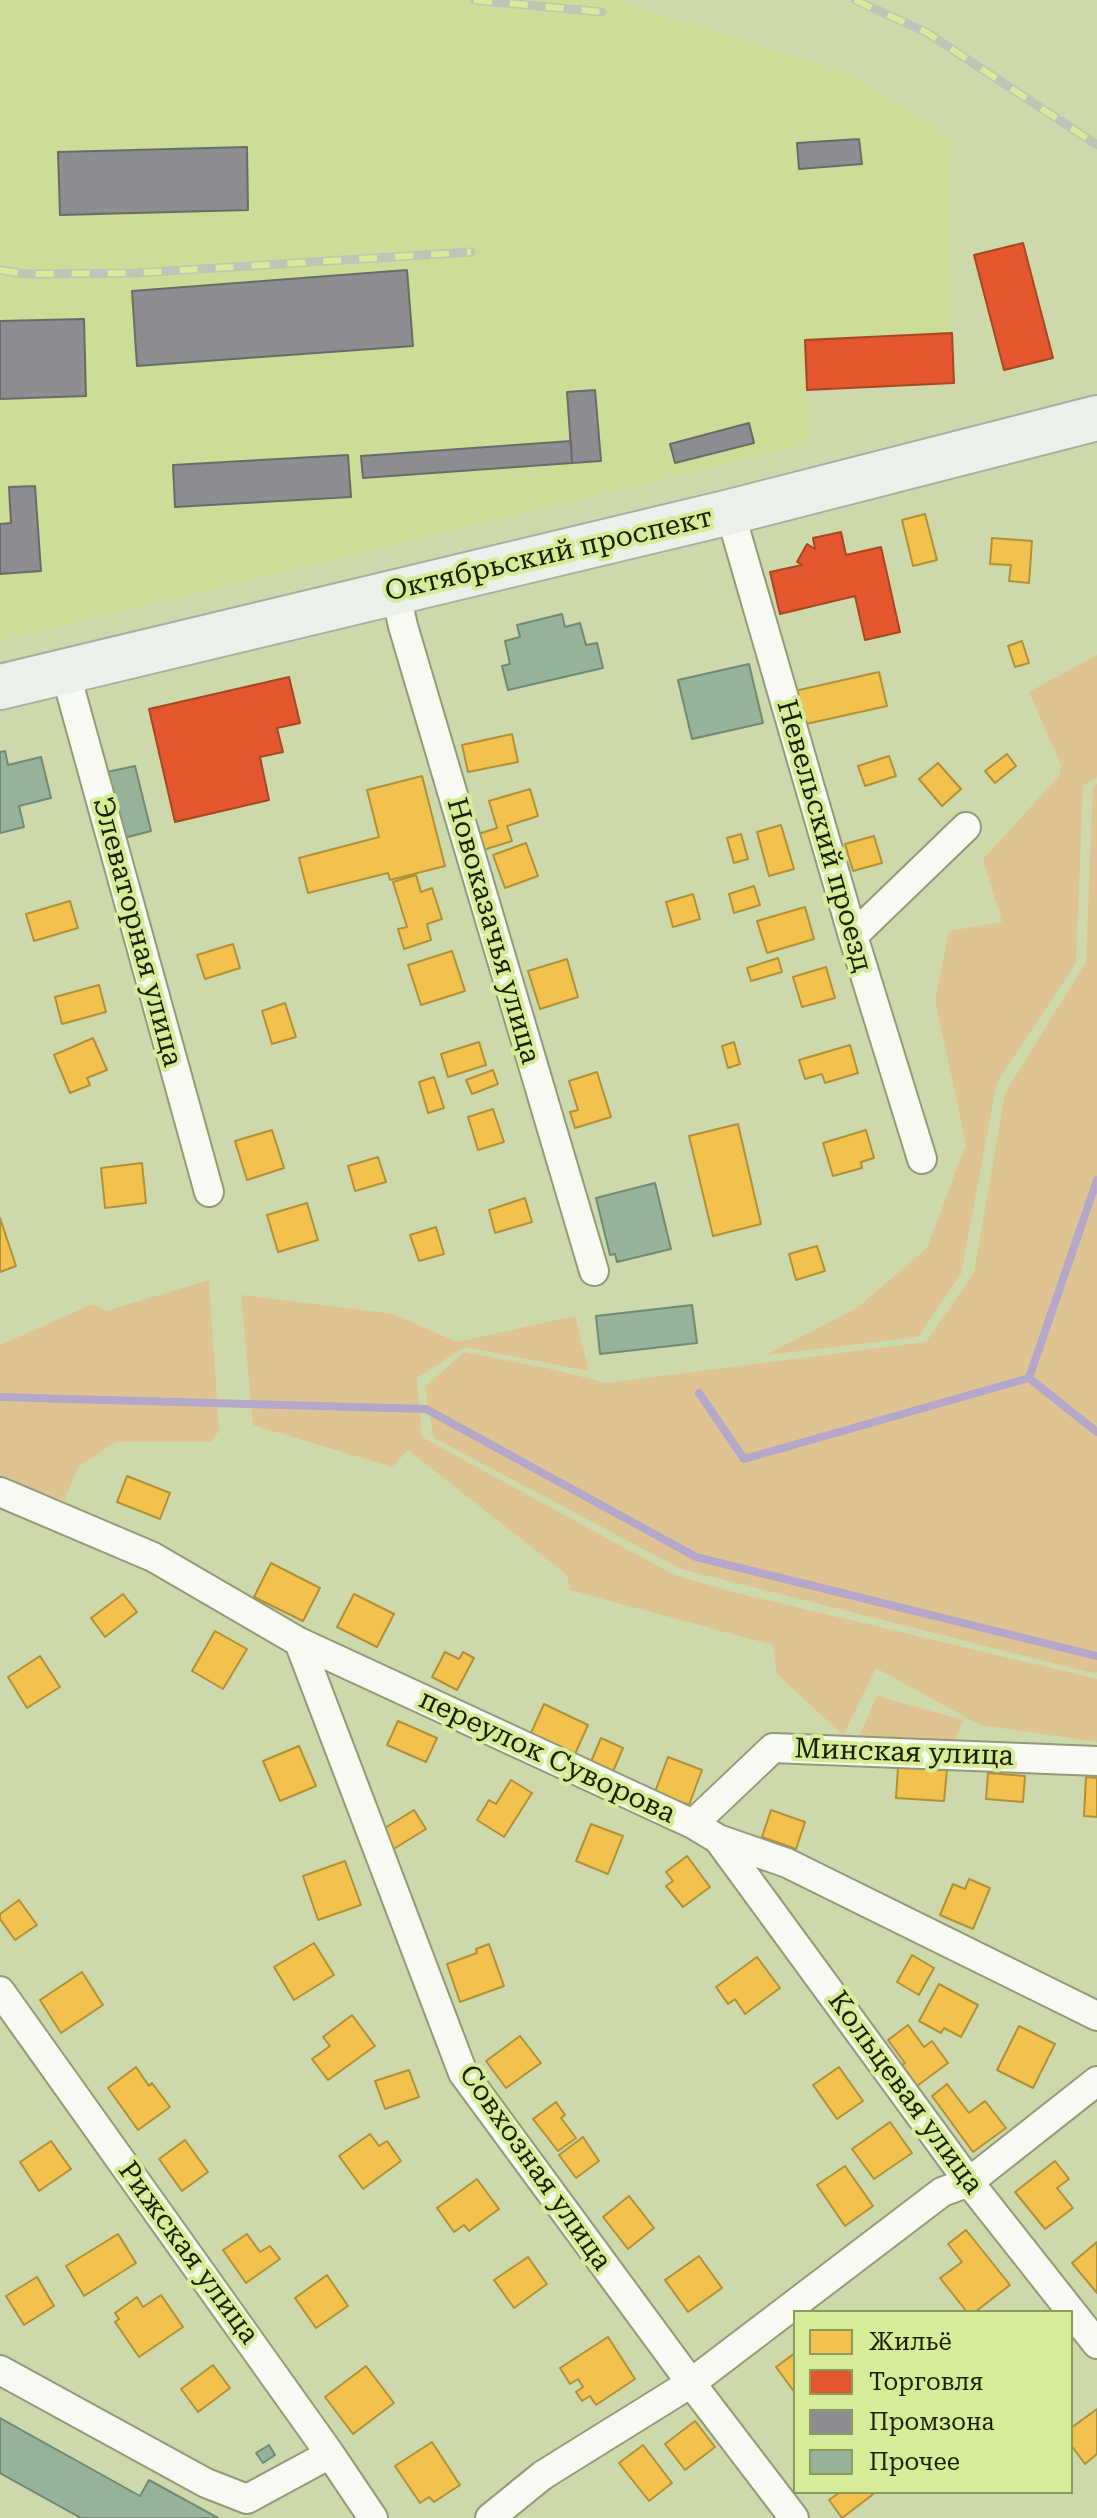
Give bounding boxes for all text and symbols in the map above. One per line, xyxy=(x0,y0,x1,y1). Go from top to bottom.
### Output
street label: Октябрьский проспект xyxy=(382,501,716,609)
street label: Невельский проезд xyxy=(769,696,879,976)
street label: Элеваторная улица xyxy=(85,794,189,1070)
street label: Новоказачья улица xyxy=(439,794,547,1068)
street label: переулок Суворова xyxy=(414,1683,680,1831)
street label: Минская улица xyxy=(794,1732,1014,1774)
street label: Кольцевая улица xyxy=(820,1985,990,2201)
street label: Совхозная улица xyxy=(452,2059,618,2277)
street label: Рижская улица xyxy=(110,2155,266,2351)
legend xyxy=(793,2310,1073,2494)
text: Жильё xyxy=(869,2328,952,2356)
text: Торговля xyxy=(869,2368,983,2396)
text: Промзона xyxy=(869,2408,995,2436)
text: Прочее xyxy=(869,2448,960,2476)

